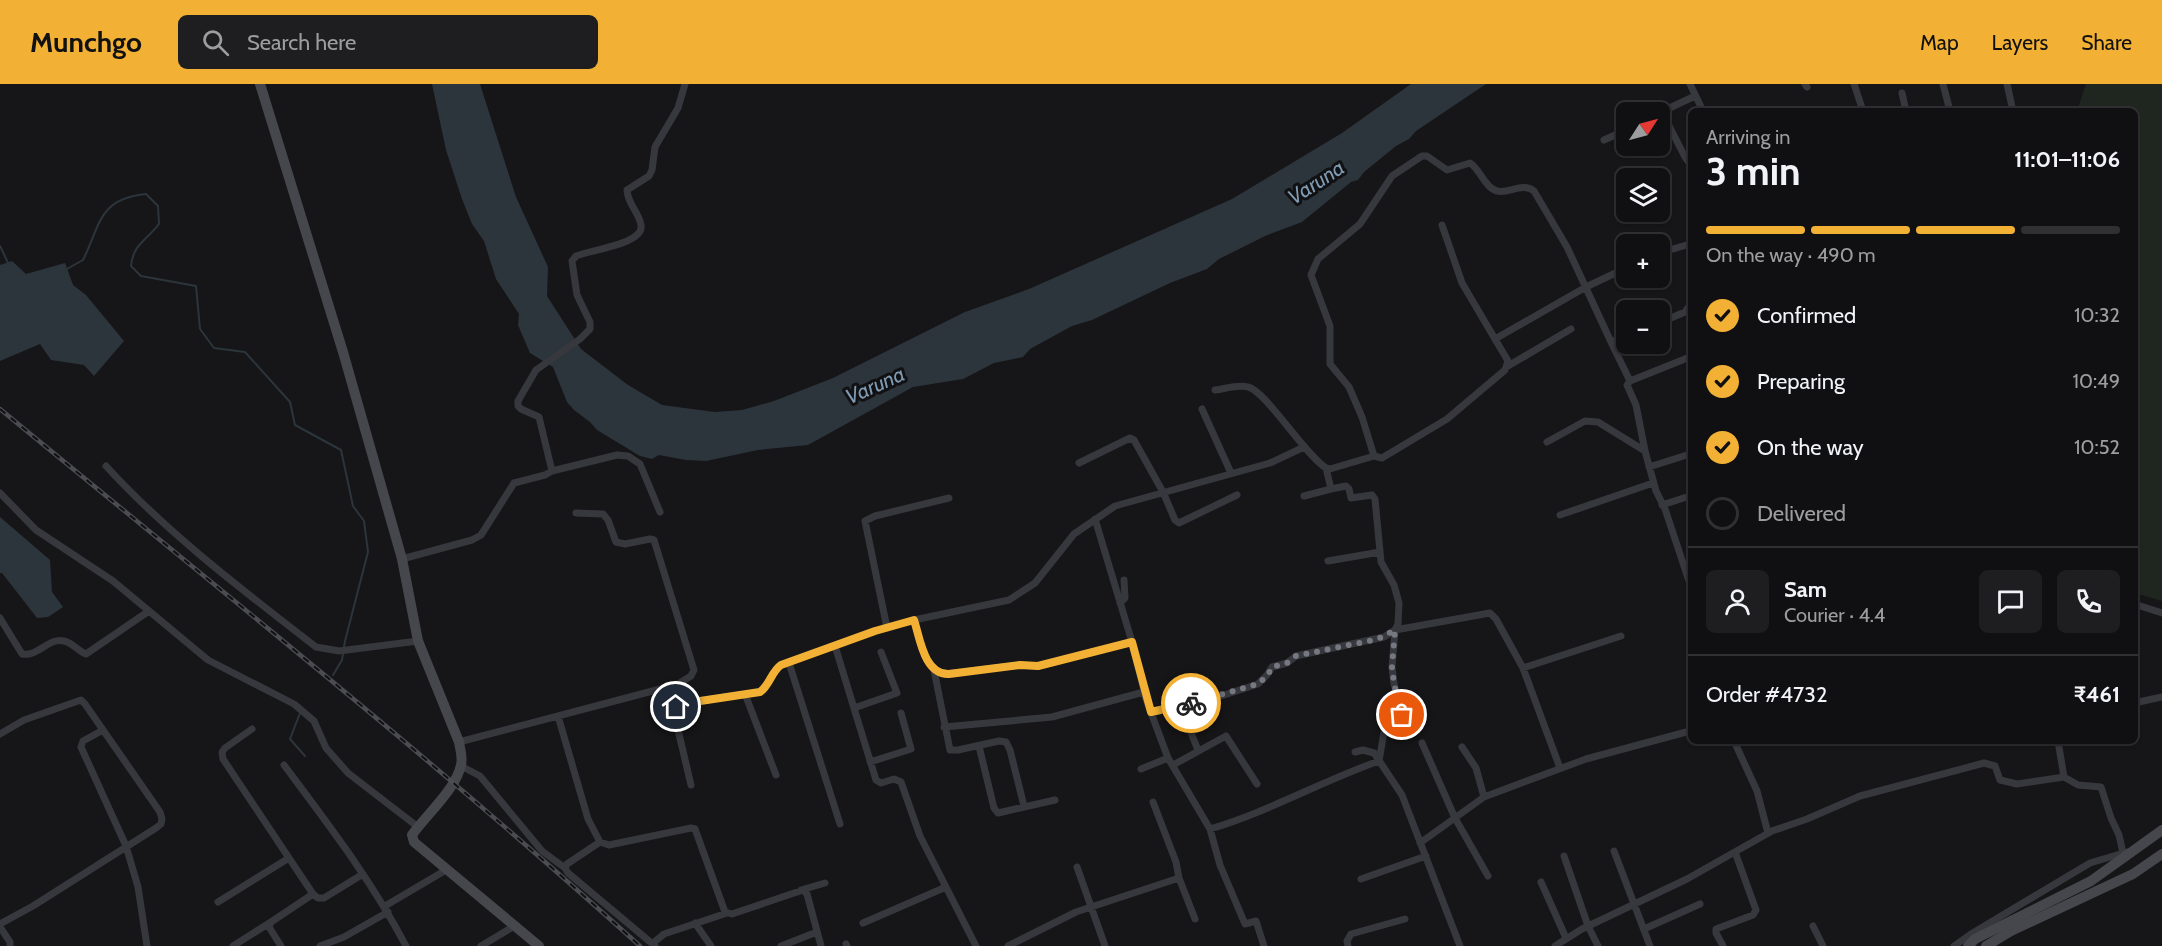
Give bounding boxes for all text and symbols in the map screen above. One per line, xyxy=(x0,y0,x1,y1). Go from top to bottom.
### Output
search box xyxy=(178,15,598,69)
text: Munchgo xyxy=(30,25,142,59)
icon: search xyxy=(199,26,232,59)
text: Search here xyxy=(247,29,356,56)
text: Map xyxy=(1920,30,1959,55)
text: Layers xyxy=(1992,30,2048,55)
text: Share xyxy=(2081,30,2132,55)
north arrow xyxy=(1616,102,1670,156)
map controls xyxy=(1616,102,1670,354)
text: Arriving in xyxy=(1706,125,1790,149)
text: 11:01–11:06 xyxy=(2014,146,2120,173)
text: 3 min xyxy=(1706,147,1801,195)
water label: Varuna xyxy=(1283,155,1349,209)
button: layers xyxy=(1616,168,1670,222)
button: + xyxy=(1616,234,1670,288)
text: On the way · 490 m xyxy=(1706,243,1876,267)
icon: check xyxy=(1706,299,1739,332)
button: − xyxy=(1616,300,1670,354)
text: Confirmed xyxy=(1757,302,1856,329)
text: 10:32 xyxy=(2074,303,2120,327)
water label: Varuna xyxy=(842,361,908,409)
icon: check xyxy=(1706,365,1739,398)
text: Preparing xyxy=(1757,368,1845,395)
text: 10:49 xyxy=(2072,369,2120,393)
icon: check xyxy=(1706,431,1739,464)
text: On the way xyxy=(1757,434,1864,461)
text: 10:52 xyxy=(2074,435,2120,459)
text: Delivered xyxy=(1757,500,1846,527)
button: person xyxy=(1706,570,1769,633)
button: chat xyxy=(1979,570,2042,633)
button: phone xyxy=(2057,570,2120,633)
text: Sam xyxy=(1784,576,1827,603)
text: Courier · 4.4 xyxy=(1784,603,1885,627)
courier xyxy=(1161,673,1221,733)
pin xyxy=(650,681,701,732)
text: Order #4732 xyxy=(1706,681,1828,708)
text: ₹461 xyxy=(2074,681,2120,708)
icon: bike xyxy=(1175,687,1208,720)
pin xyxy=(1376,689,1427,740)
icon: home xyxy=(659,690,692,723)
icon: bag xyxy=(1385,698,1418,731)

